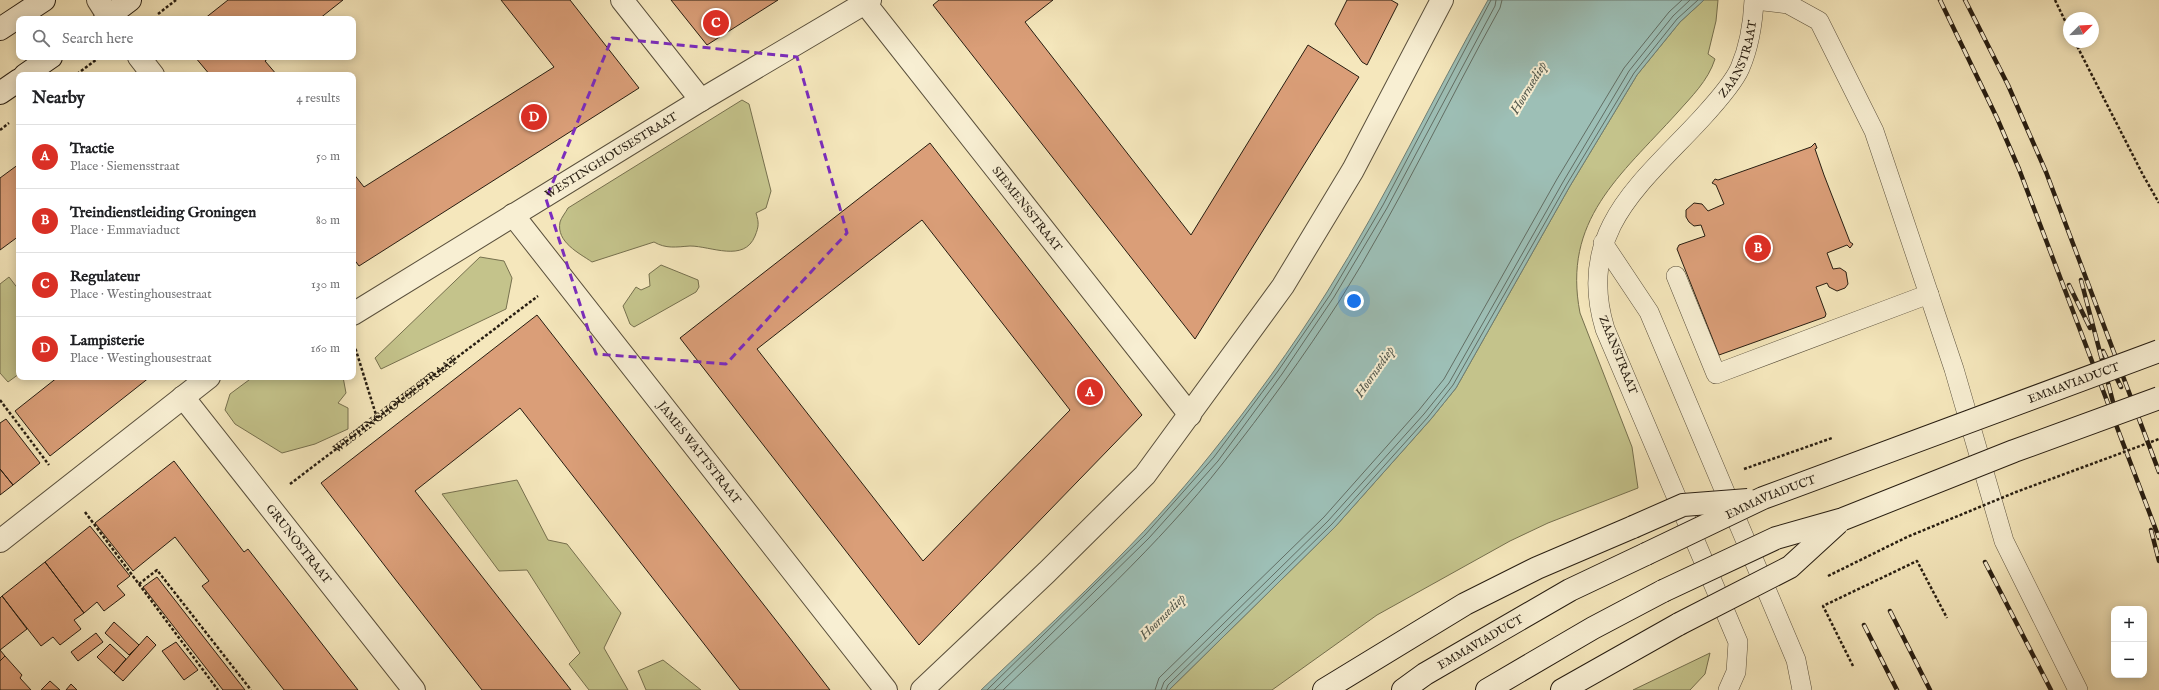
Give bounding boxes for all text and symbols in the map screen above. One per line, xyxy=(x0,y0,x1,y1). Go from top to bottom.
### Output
pin: C xyxy=(703,8,729,38)
north arrow xyxy=(2063,12,2099,48)
search box xyxy=(16,16,356,60)
street label: ZAANSTRAAT xyxy=(1715,19,1760,101)
icon: search xyxy=(30,27,52,49)
text: Search here xyxy=(62,29,133,48)
water label: Hoornsediep xyxy=(1506,59,1551,118)
text: Nearby xyxy=(32,88,85,109)
text: 4 results xyxy=(296,90,340,107)
pin: D xyxy=(521,102,547,132)
street label: WESTINGHOUSESTRAAT xyxy=(542,109,680,202)
text: Tractie xyxy=(70,139,114,158)
text: A xyxy=(41,148,49,165)
text: 50 m xyxy=(316,148,340,165)
text: Place · Siemensstraat xyxy=(70,158,180,175)
street label: SIEMENSSTRAAT xyxy=(989,163,1066,255)
text: Treindienstleiding Groningen xyxy=(70,203,256,222)
text: B xyxy=(41,212,49,229)
text: 80 m xyxy=(316,212,340,229)
text: Place · Emmaviaduct xyxy=(70,222,180,239)
pin: B xyxy=(1745,233,1771,263)
text: Regulateur xyxy=(70,267,140,286)
text: C xyxy=(40,276,50,293)
text: 130 m xyxy=(311,276,340,293)
text: Place · Westinghousestraat xyxy=(70,286,212,303)
your location xyxy=(1344,291,1364,311)
street label: ZAANSTRAAT xyxy=(1595,313,1641,397)
text: Lampisterie xyxy=(70,331,144,350)
text: D xyxy=(40,340,50,357)
text: 160 m xyxy=(310,340,340,357)
water label: Hoornsediep xyxy=(1351,343,1399,402)
text: Place · Westinghousestraat xyxy=(70,350,212,367)
street label: WESTINGHOUSESTRAAT xyxy=(330,352,461,456)
street label: EMMAVIADUCT xyxy=(2026,359,2122,407)
pin: A xyxy=(1077,377,1103,407)
street label: JAMES WATTSTRAAT xyxy=(653,397,745,507)
street label: EMMAVIADUCT xyxy=(1723,472,1818,522)
street label: GRUNOSTRAAT xyxy=(263,501,335,587)
water label: Hoornsediep xyxy=(1136,590,1190,644)
map controls xyxy=(2111,606,2147,678)
button: + xyxy=(2111,606,2147,642)
street label: EMMAVIADUCT xyxy=(1435,611,1526,673)
button: − xyxy=(2111,642,2147,678)

